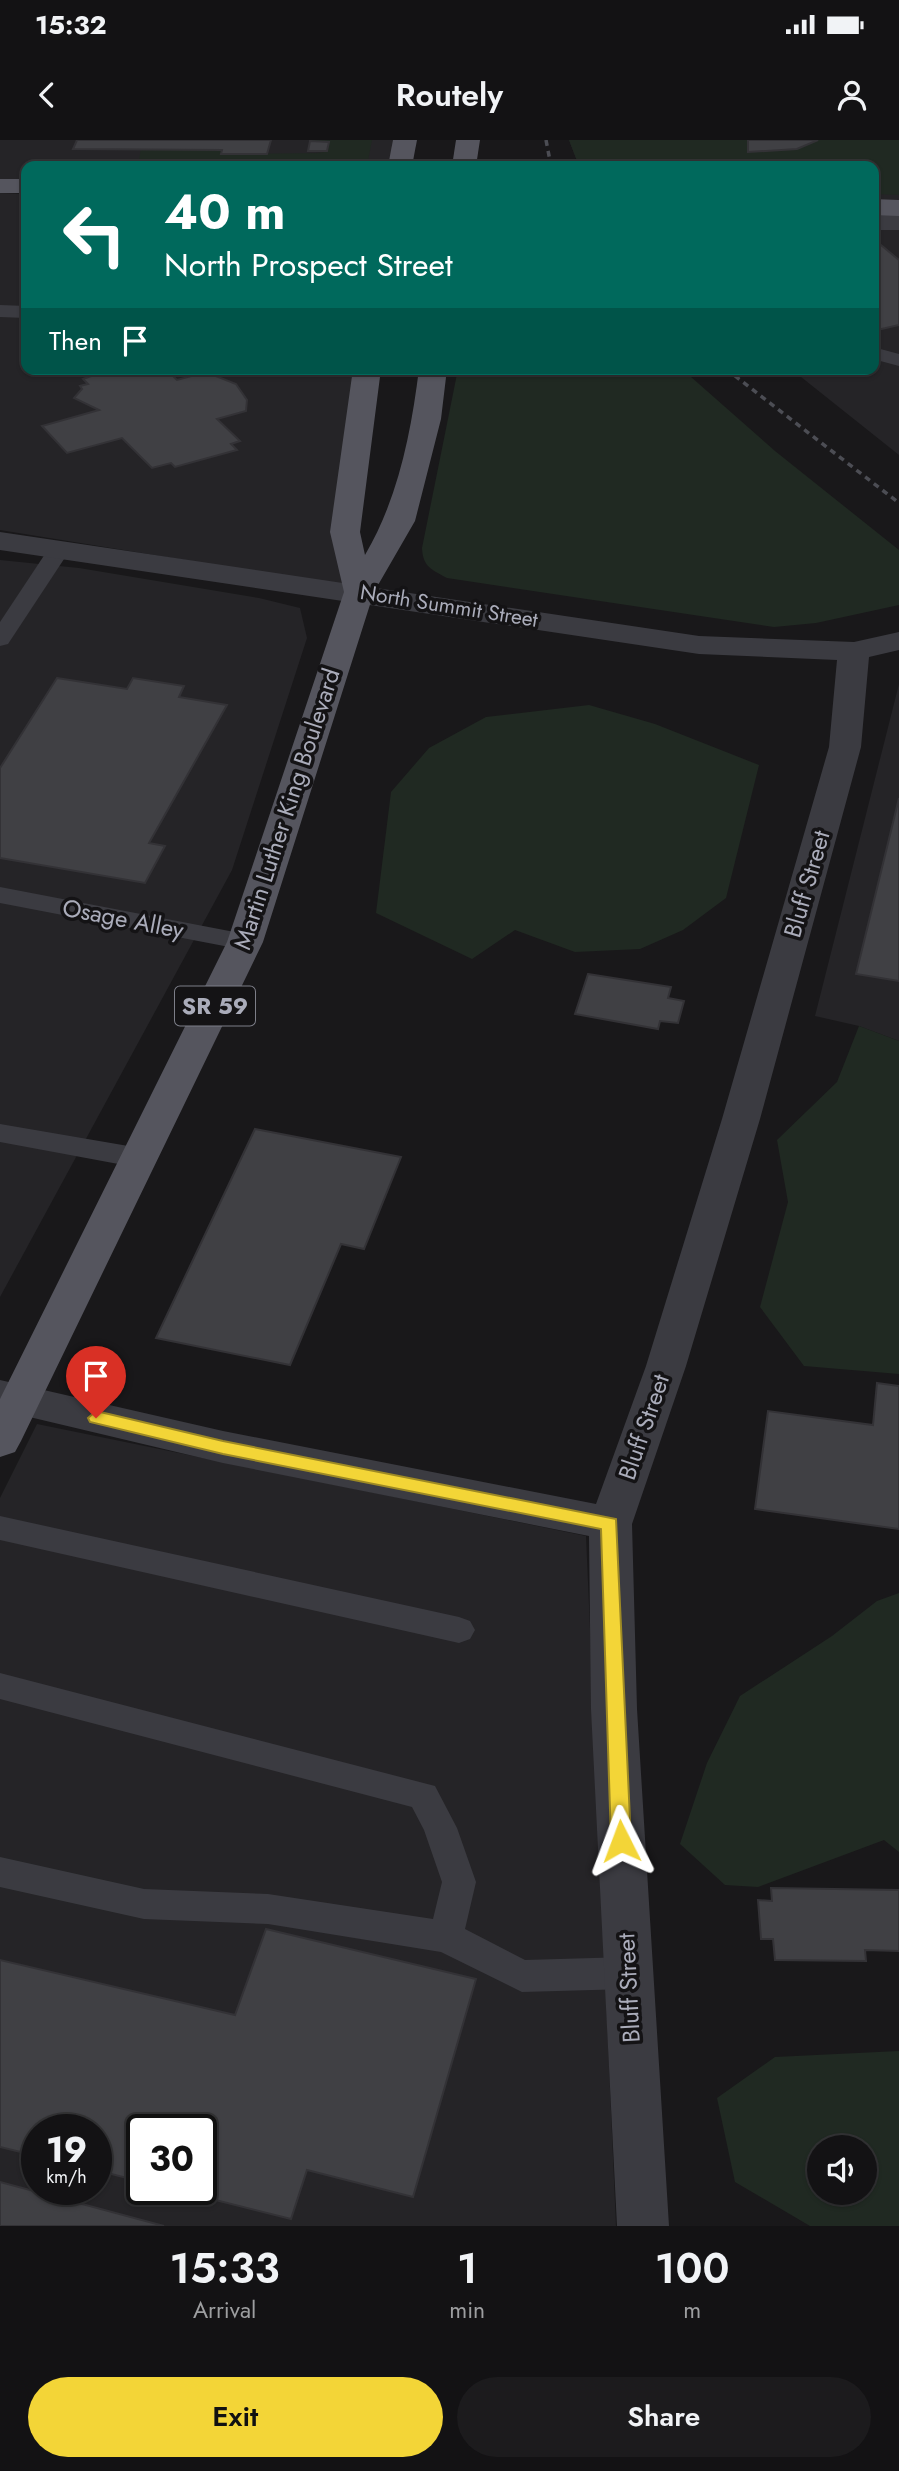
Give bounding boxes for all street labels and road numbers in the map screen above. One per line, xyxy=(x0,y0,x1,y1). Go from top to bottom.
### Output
street label: North Summit Street xyxy=(358,577,540,635)
street label: Martin Luther King Boulevard xyxy=(224,664,349,954)
street label: Bluff Street xyxy=(775,826,839,941)
street label: Osage Alley xyxy=(59,890,187,947)
road number: SR 59 xyxy=(175,986,255,1026)
street label: Bluff Street xyxy=(609,1369,678,1484)
street label: Bluff Street xyxy=(608,1932,649,2044)

